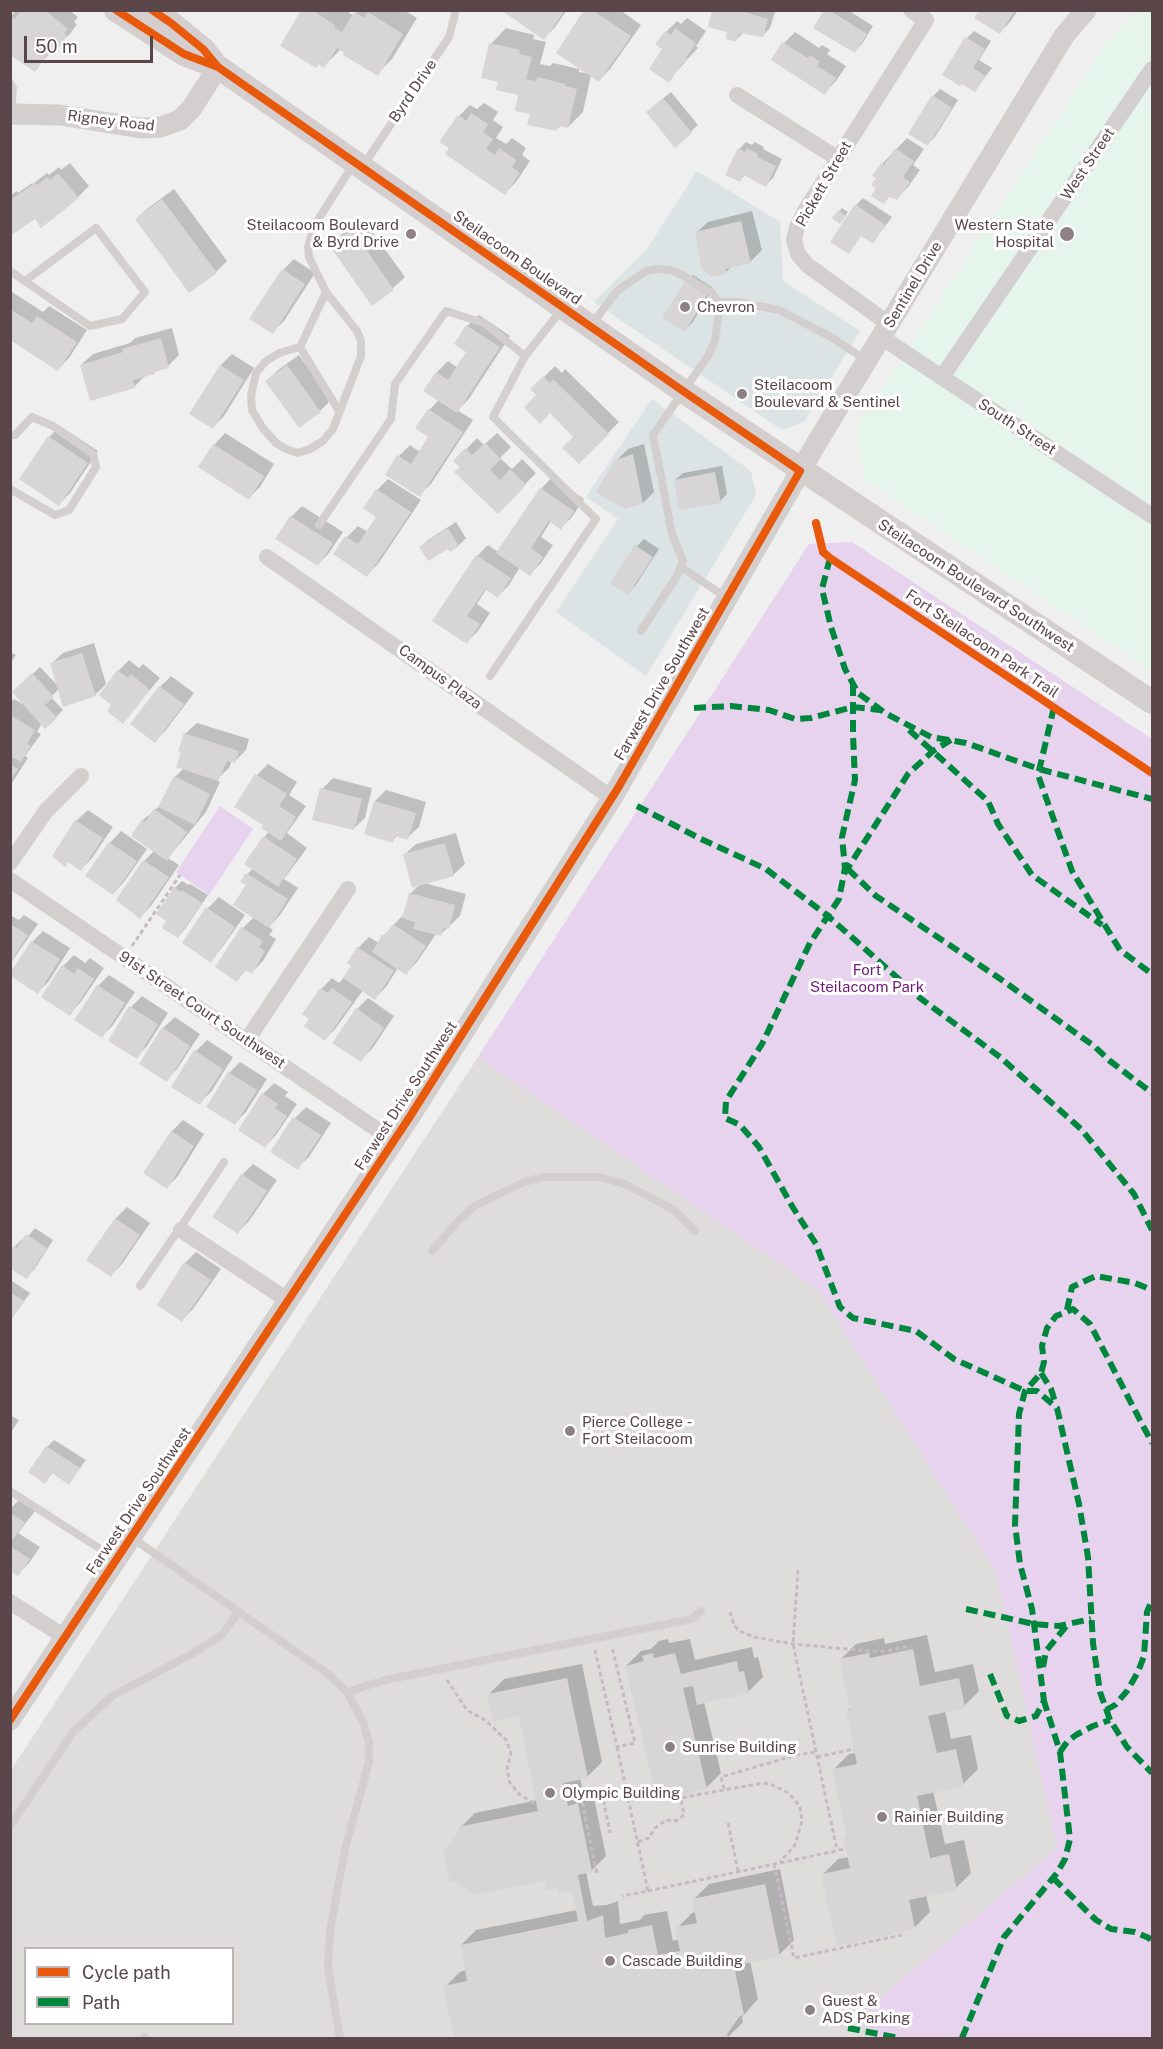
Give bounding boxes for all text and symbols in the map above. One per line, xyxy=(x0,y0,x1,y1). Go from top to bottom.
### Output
scale bar xyxy=(27,24,156,62)
text: 50 m xyxy=(35,36,78,57)
street label: Byrd Drive xyxy=(385,56,441,126)
street label: Rigney Road xyxy=(67,107,155,135)
street label: West Street xyxy=(1057,125,1119,203)
street label: Pickett Street xyxy=(792,138,856,230)
street label: Steilacoom Boulevard xyxy=(449,207,585,309)
place label: Steilacoom Boulevard & Byrd Drive xyxy=(247,216,399,251)
place label: Western State Hospital xyxy=(955,216,1054,251)
marker: Western State Hospital xyxy=(1058,225,1076,243)
marker: Steilacoom Boulevard & Byrd Drive xyxy=(404,227,418,241)
street label: Sentinel Drive xyxy=(880,238,946,332)
place label: Chevron xyxy=(697,298,755,316)
marker: Chevron xyxy=(678,300,692,314)
place label: Steilacoom Boulevard & Sentinel xyxy=(754,376,900,411)
marker: Steilacoom Boulevard & Sentinel xyxy=(735,387,749,401)
street label: South Street xyxy=(975,395,1059,459)
street label: Steilacoom Boulevard Southwest xyxy=(874,516,1078,656)
street label: Fort Steilacoom Park Trail xyxy=(902,586,1062,702)
street label: Farwest Drive Southwest xyxy=(611,604,713,764)
street label: Campus Plaza xyxy=(395,641,485,713)
street label: 91st Street Court Southwest xyxy=(115,947,289,1073)
park label: Fort Steilacoom Park xyxy=(810,961,924,996)
street label: Farwest Drive Southwest xyxy=(351,1018,461,1174)
place label: Pierce College - Fort Steilacoom xyxy=(582,1413,693,1448)
street label: Farwest Drive Southwest xyxy=(83,1424,195,1578)
marker: Pierce College - Fort Steilacoom xyxy=(563,1424,577,1438)
place label: Sunrise Building xyxy=(682,1738,797,1756)
marker: Sunrise Building xyxy=(663,1740,677,1754)
place label: Olympic Building xyxy=(562,1784,680,1802)
marker: Olympic Building xyxy=(543,1786,557,1800)
place label: Rainier Building xyxy=(894,1808,1004,1826)
marker: Rainier Building xyxy=(875,1810,889,1824)
legend xyxy=(24,1947,234,2025)
place label: Cascade Building xyxy=(622,1952,743,1970)
marker: Cascade Building xyxy=(603,1954,617,1968)
text: Cycle path xyxy=(82,1962,171,1983)
text: Path xyxy=(82,1992,120,2013)
place label: Guest & ADS Parking xyxy=(822,1992,910,2027)
marker: Guest & ADS Parking xyxy=(803,2003,817,2017)

